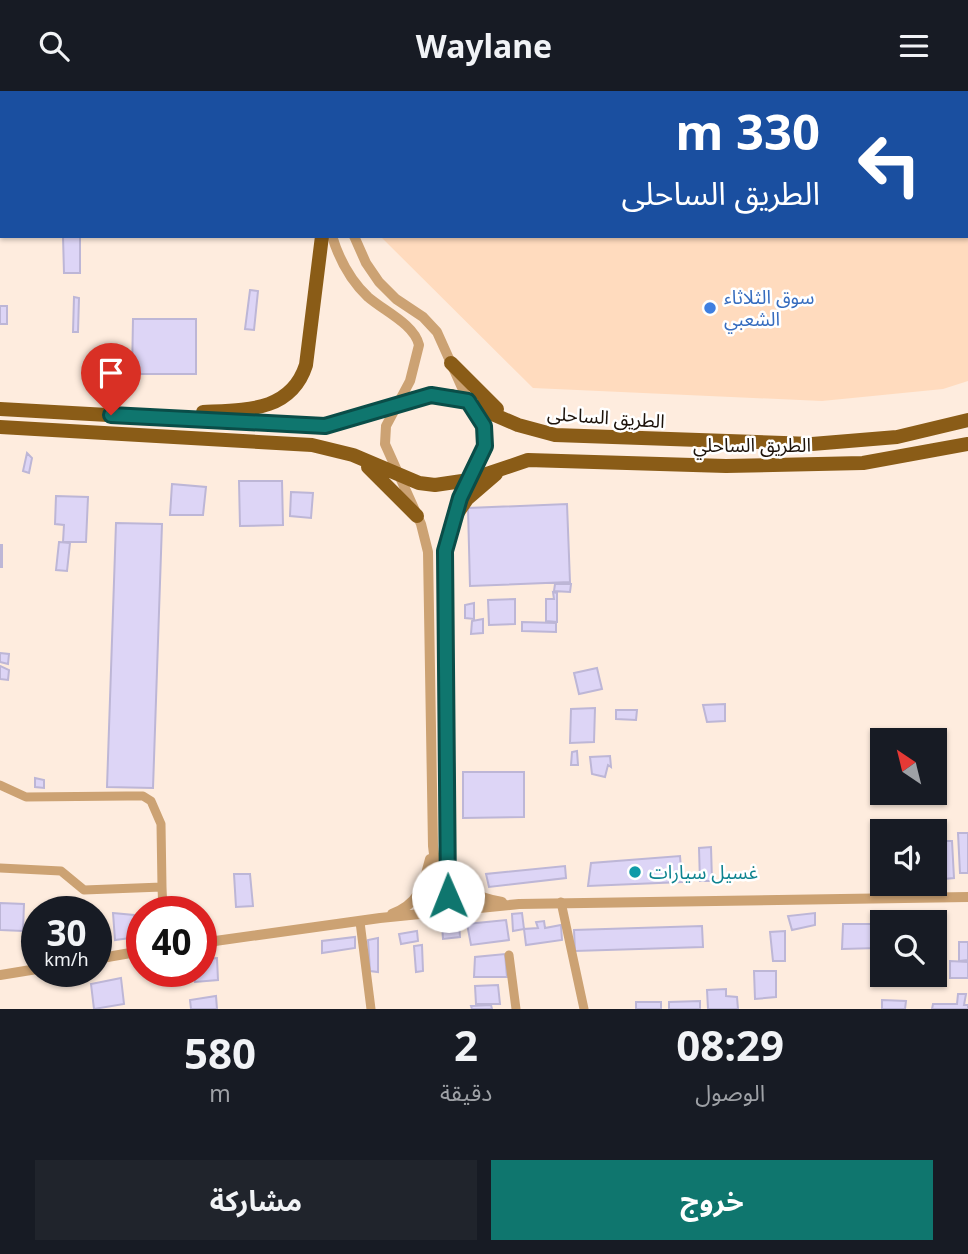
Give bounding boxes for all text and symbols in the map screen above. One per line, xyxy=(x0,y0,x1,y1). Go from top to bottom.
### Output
text: Waylane xyxy=(416,24,552,67)
icon: search xyxy=(35,27,73,65)
icon: menu xyxy=(895,27,933,65)
text: 330 m xyxy=(675,98,820,164)
icon: left xyxy=(844,119,935,210)
text: الطريق الساحلى xyxy=(621,171,820,214)
place label: سوق الثلاثاء الشعبي xyxy=(724,284,814,334)
marker: سوق الثلاثاء الشعبي xyxy=(702,300,718,316)
pin xyxy=(81,343,141,415)
icon: arrive xyxy=(92,354,130,392)
street label: الطريق الساحلى xyxy=(546,400,666,434)
street label: الطريق الساحلي xyxy=(693,432,811,460)
north arrow xyxy=(870,728,947,805)
map controls xyxy=(870,728,947,987)
button: sound xyxy=(870,819,947,896)
position arrow xyxy=(411,859,485,933)
place label: غسيل سيارات xyxy=(649,859,758,885)
marker: غسيل سيارات xyxy=(627,864,643,880)
speed limit sign: 40 xyxy=(126,896,217,987)
text: 30 xyxy=(46,909,87,956)
button: search xyxy=(870,910,947,987)
text: km/h xyxy=(44,947,89,971)
text: 2 xyxy=(454,1016,478,1073)
text: 08:29 xyxy=(676,1016,784,1073)
text: 580 xyxy=(184,1024,256,1081)
text: دقيقة xyxy=(440,1076,492,1108)
text: الوصول xyxy=(695,1076,765,1108)
text: m xyxy=(209,1077,231,1109)
button: مشاركة xyxy=(35,1160,477,1240)
button: خروج xyxy=(491,1160,933,1240)

